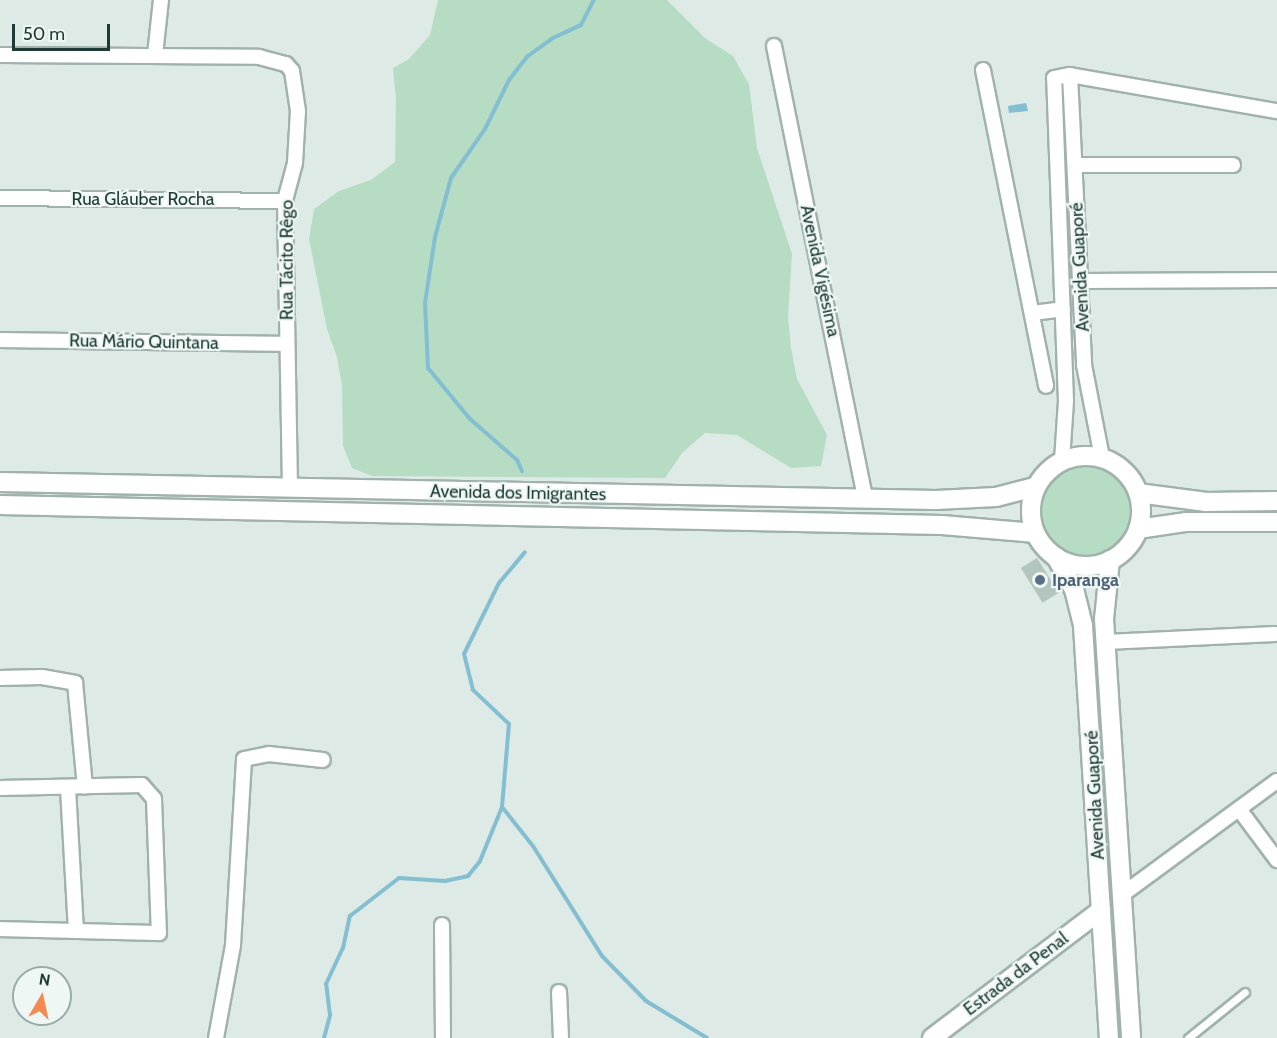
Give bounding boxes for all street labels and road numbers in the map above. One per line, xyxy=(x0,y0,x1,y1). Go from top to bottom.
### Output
street label: Rua Gláuber Rocha xyxy=(72,188,214,210)
street label: Rua Tácito Rêgo xyxy=(276,200,298,320)
street label: Avenida Guaporé xyxy=(1066,202,1094,332)
street label: Avenida Vigésima xyxy=(795,203,845,339)
street label: Rua Mário Quintana xyxy=(69,330,219,354)
street label: Avenida dos Imigrantes xyxy=(430,481,606,505)
street label: Avenida Guaporé xyxy=(1081,730,1109,860)
street label: Estrada da Penal xyxy=(960,928,1072,1020)

